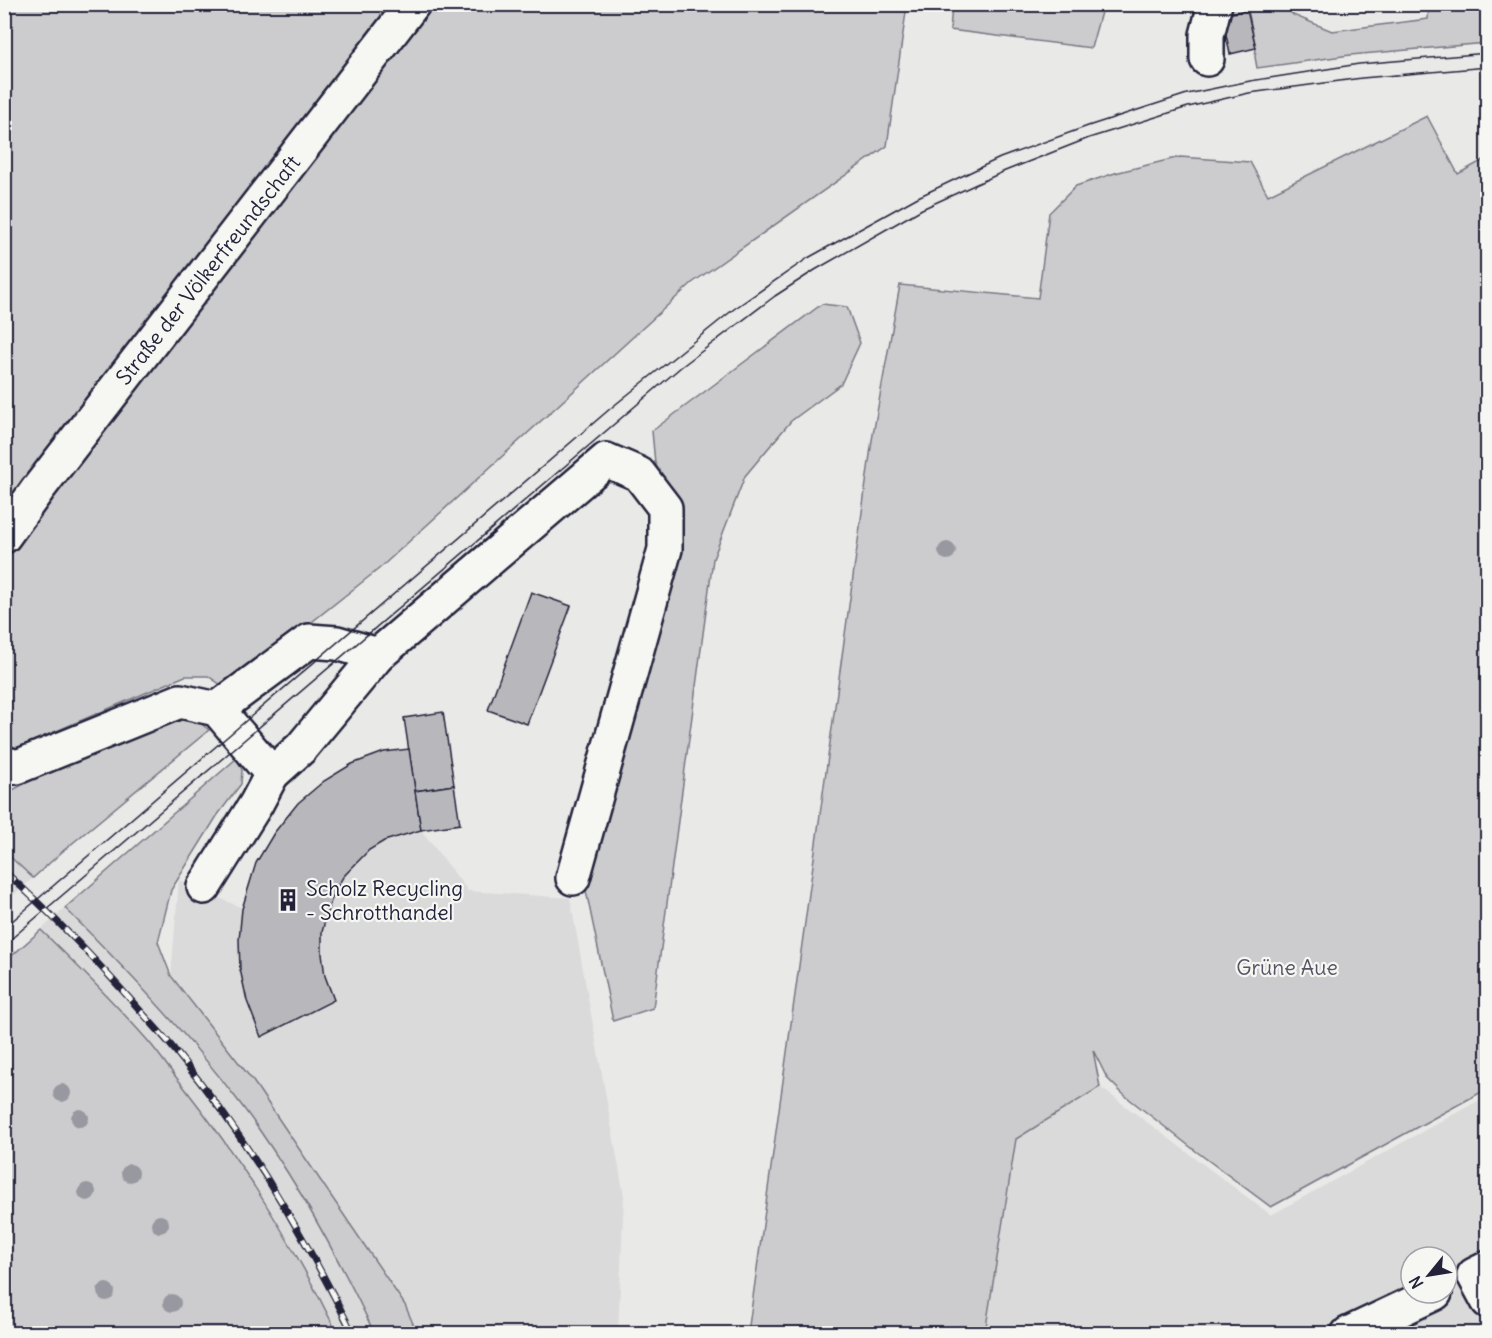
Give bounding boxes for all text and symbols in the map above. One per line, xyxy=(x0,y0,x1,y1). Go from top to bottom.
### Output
street label: Straße der Völkerfreundschaft xyxy=(110,150,306,390)
place label: Scholz Recycling - Schrotthandel xyxy=(306,875,463,926)
building icon: Scholz Recycling - Schrotthandel xyxy=(275,887,301,913)
park label: Grüne Aue xyxy=(1236,954,1338,981)
north arrow xyxy=(1399,1245,1459,1305)
text: N xyxy=(1405,1273,1427,1292)

